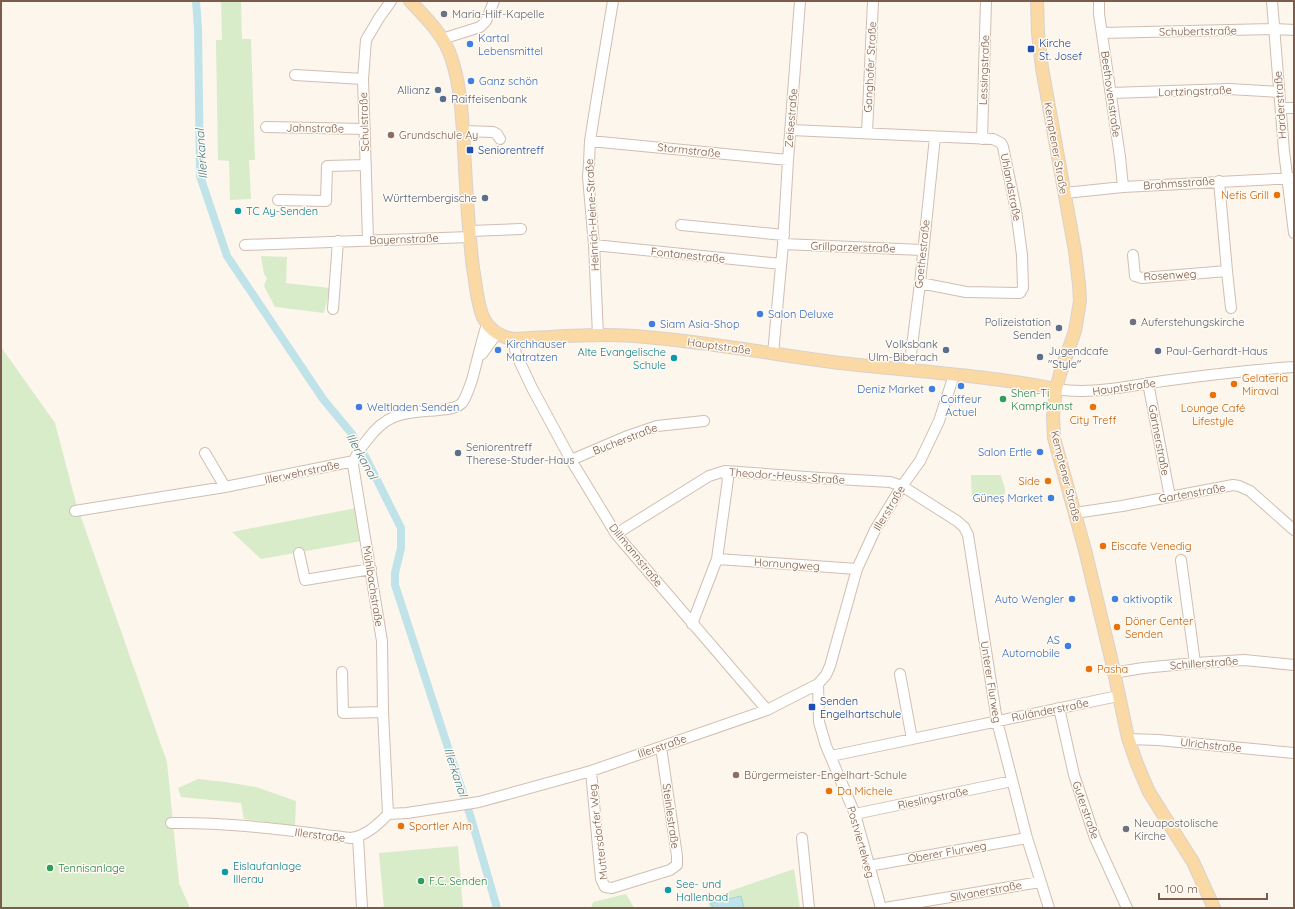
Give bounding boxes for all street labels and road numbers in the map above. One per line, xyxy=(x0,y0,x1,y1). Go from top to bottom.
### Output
street label: Ganghofer Straße xyxy=(861,21,879,113)
street label: Schubertstraße xyxy=(1159,23,1237,39)
street label: Lessingstraße xyxy=(976,35,992,105)
street label: Beethovenstraße xyxy=(1098,50,1124,138)
street label: Harderstraße xyxy=(1271,70,1289,140)
street label: Lortzingstraße xyxy=(1158,83,1232,99)
street label: Zeisestraße xyxy=(781,88,801,148)
street label: Schulstraße xyxy=(356,92,372,152)
street label: Kemptener Straße xyxy=(1041,101,1071,195)
street label: Jahnstraße xyxy=(286,120,344,136)
street label: Stormstraße xyxy=(657,140,721,160)
street label: Uhlandstraße xyxy=(998,152,1024,222)
street label: Heinrich-Heine-Straße xyxy=(582,158,602,272)
street label: Brahmsstraße xyxy=(1143,174,1215,192)
street label: Goethestraße xyxy=(911,219,933,289)
street label: Bayernstraße xyxy=(369,231,439,247)
street label: Grillparzerstraße xyxy=(810,239,896,255)
street label: Fontanestraße xyxy=(650,244,726,266)
street label: Rosenweg xyxy=(1143,267,1197,283)
street label: Hauptstraße xyxy=(686,335,752,357)
street label: Hauptstraße xyxy=(1091,376,1157,398)
street label: Gärtnerstraße xyxy=(1145,403,1173,477)
street label: Bucherstraße xyxy=(591,420,659,458)
street label: Kemptener Straße xyxy=(1048,429,1084,523)
street label: Illerwehrstraße xyxy=(263,457,341,487)
street label: Theodor-Heuss-Straße xyxy=(729,465,845,487)
street label: Gartenstraße xyxy=(1158,480,1226,506)
street label: Illerstraße xyxy=(870,483,908,533)
street label: Dillmannstraße xyxy=(606,521,666,589)
street label: Mühlbachstraße xyxy=(360,544,386,628)
street label: Hornungweg xyxy=(754,555,820,573)
street label: Unterer Flurweg xyxy=(978,640,1004,724)
street label: Schillerstraße xyxy=(1169,654,1239,672)
street label: Ruländerstraße xyxy=(1010,696,1090,724)
street label: Illerstraße xyxy=(636,731,688,761)
street label: Ulrichstraße xyxy=(1180,735,1242,755)
street label: Guterstraße xyxy=(1070,779,1102,841)
street label: Steinlestraße xyxy=(659,782,683,850)
street label: Muttersdorfer Weg xyxy=(585,783,611,881)
street label: Rieslingstraße xyxy=(897,784,969,812)
street label: Postviertelweg xyxy=(844,804,878,880)
street label: Illerstraße xyxy=(294,825,346,845)
street label: Oberer Flurweg xyxy=(906,838,988,866)
street label: Silvanerstraße xyxy=(949,878,1023,904)

